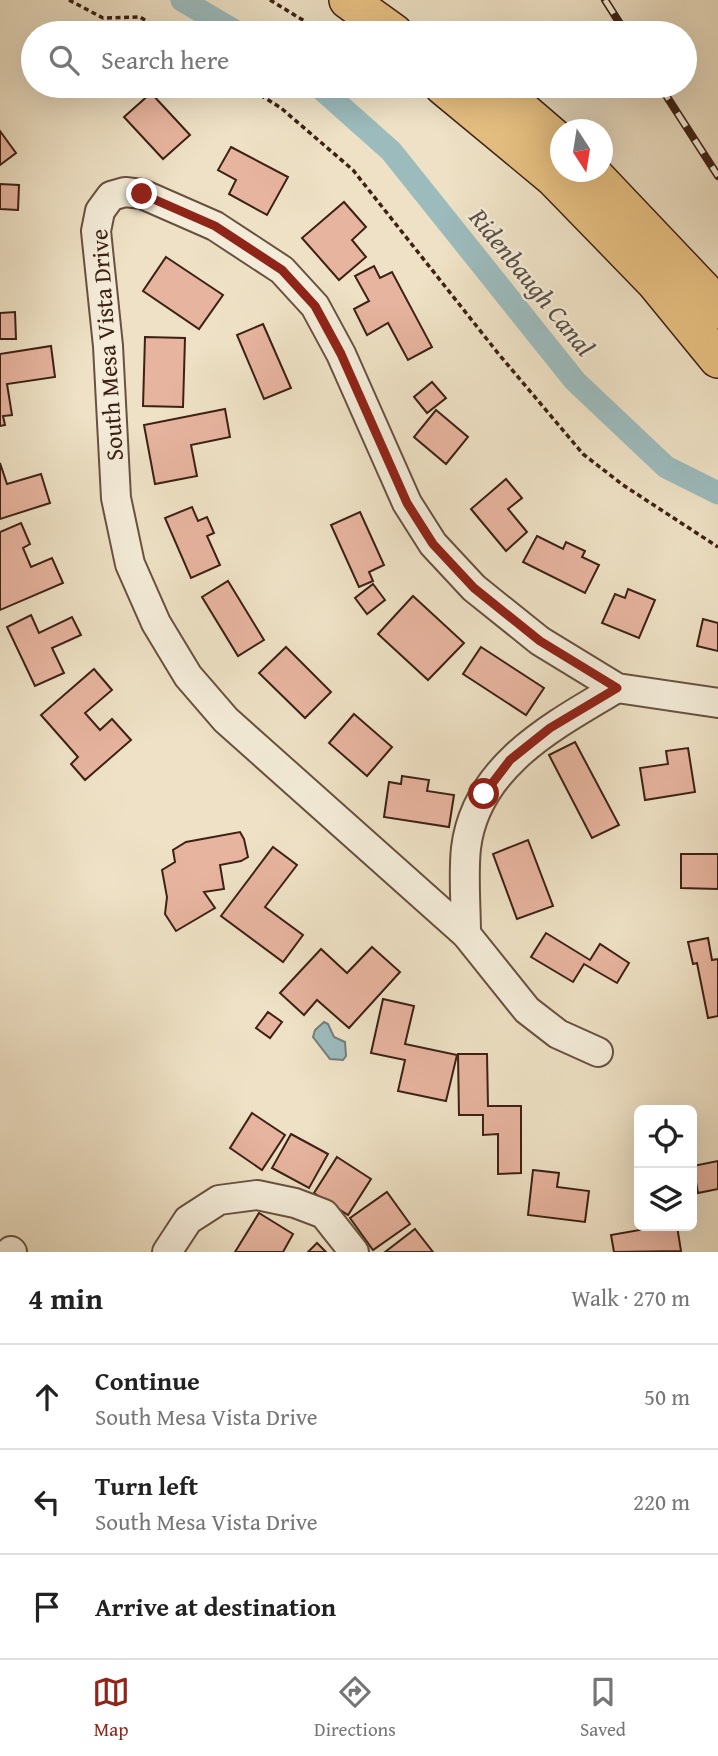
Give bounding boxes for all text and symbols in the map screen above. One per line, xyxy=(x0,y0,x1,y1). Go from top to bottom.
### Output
search box xyxy=(21,21,697,98)
text: Search here xyxy=(101,40,229,79)
icon: search xyxy=(45,41,83,79)
north arrow xyxy=(550,119,613,182)
route end xyxy=(126,178,157,209)
water label: Ridenbaugh Canal xyxy=(460,198,604,364)
street label: South Mesa Vista Drive xyxy=(81,228,132,462)
route start xyxy=(468,778,499,809)
map controls xyxy=(634,1105,697,1231)
button: locate xyxy=(634,1105,697,1168)
button: layers xyxy=(634,1168,697,1231)
text: 4 min xyxy=(28,1276,103,1320)
text: Walk · 270 m xyxy=(571,1281,690,1314)
text: Continue xyxy=(95,1361,200,1400)
icon: ahead xyxy=(28,1378,66,1416)
text: 50 m xyxy=(644,1380,690,1413)
text: South Mesa Vista Drive xyxy=(95,1400,318,1433)
text: Turn left xyxy=(95,1466,198,1505)
icon: left xyxy=(28,1483,66,1521)
text: 220 m xyxy=(633,1485,690,1518)
text: South Mesa Vista Drive xyxy=(95,1505,318,1538)
text: Arrive at destination xyxy=(95,1587,336,1626)
icon: arrive xyxy=(28,1588,66,1626)
tab: Map xyxy=(92,1673,130,1743)
tab: Directions xyxy=(314,1673,396,1743)
tab: Saved xyxy=(580,1673,626,1743)

